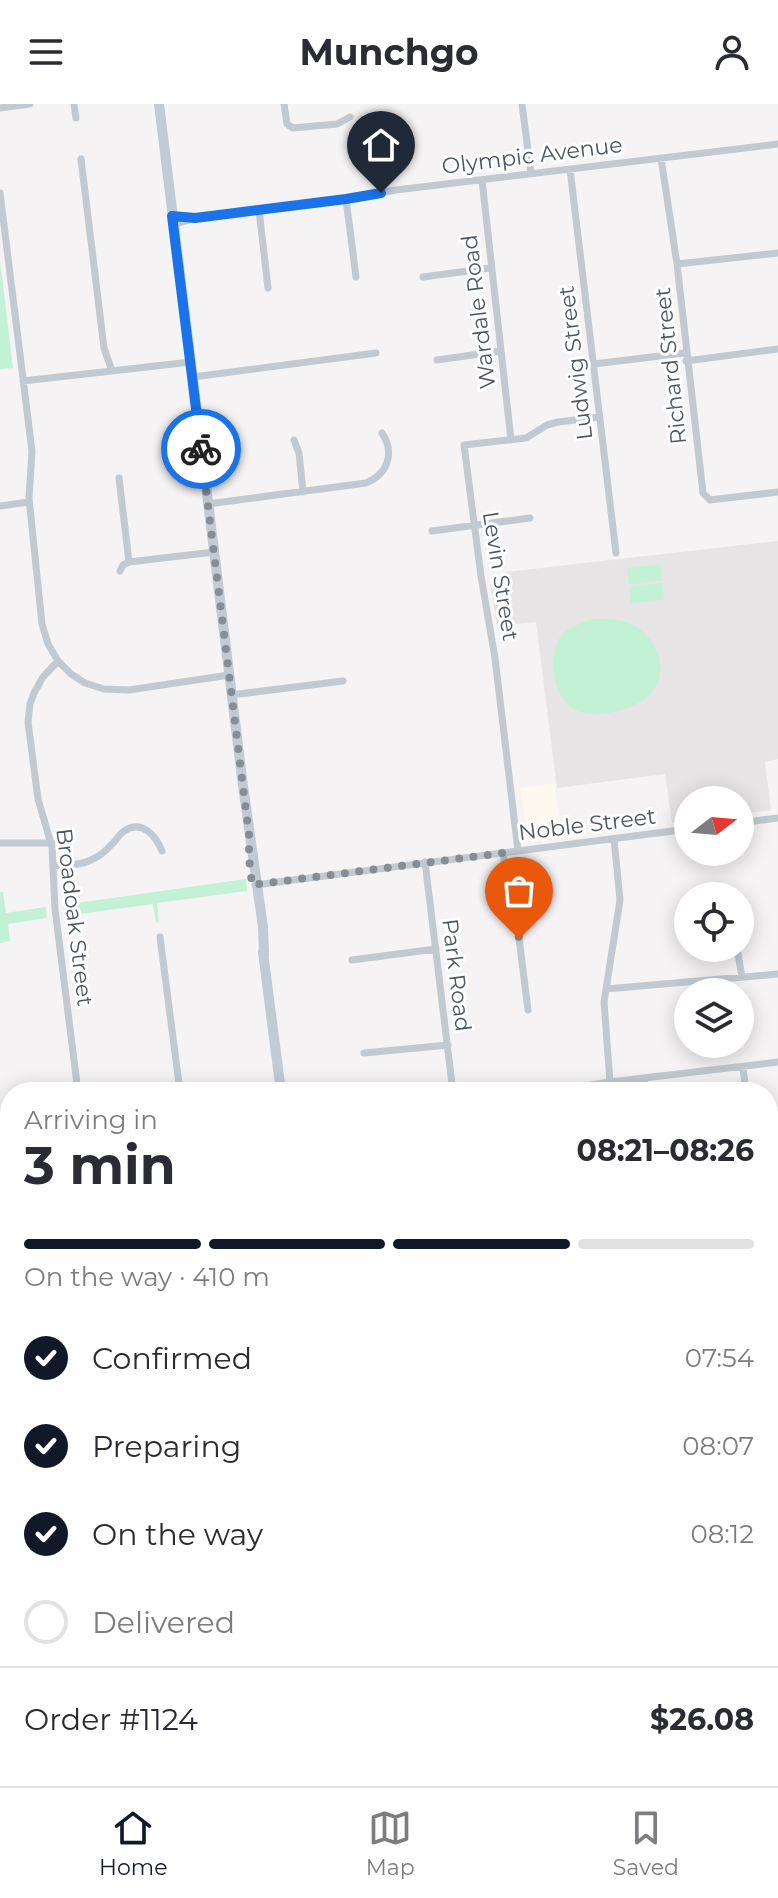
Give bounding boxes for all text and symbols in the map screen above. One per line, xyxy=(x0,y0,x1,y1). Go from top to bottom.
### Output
icon: menu xyxy=(24,30,68,74)
text: Munchgo xyxy=(299,30,479,74)
icon: person xyxy=(710,30,754,74)
pin xyxy=(347,111,415,193)
icon: home xyxy=(359,123,403,167)
street label: Olympic Avenue xyxy=(440,131,624,180)
street label: Wardale Road xyxy=(456,233,501,391)
street label: Ludwig Street xyxy=(553,284,598,442)
street label: Richard Street xyxy=(649,286,692,446)
courier xyxy=(161,409,241,489)
icon: bike xyxy=(179,427,223,471)
street label: Levin Street xyxy=(477,509,524,643)
north arrow xyxy=(674,786,754,866)
map controls xyxy=(674,786,754,1058)
street label: Noble Street xyxy=(517,803,657,846)
street label: Broadoak Street xyxy=(50,827,99,1008)
pin xyxy=(485,857,553,939)
icon: bag xyxy=(497,869,541,913)
button: locate xyxy=(674,882,754,962)
street label: Park Road xyxy=(436,917,477,1033)
button: layers xyxy=(674,978,754,1058)
text: Arriving in xyxy=(24,1104,158,1136)
text: 08:21–08:26 xyxy=(577,1132,754,1169)
text: 3 min xyxy=(24,1134,176,1197)
text: On the way · 410 m xyxy=(24,1261,270,1293)
icon: check xyxy=(24,1336,68,1380)
text: Confirmed xyxy=(92,1340,252,1377)
text: 07:54 xyxy=(685,1342,754,1374)
icon: check xyxy=(24,1424,68,1468)
text: Preparing xyxy=(92,1428,241,1465)
text: 08:07 xyxy=(682,1430,754,1462)
icon: check xyxy=(24,1512,68,1556)
text: On the way xyxy=(92,1516,263,1553)
text: 08:12 xyxy=(691,1518,754,1550)
text: Delivered xyxy=(92,1604,235,1641)
text: Order #1124 xyxy=(24,1701,198,1738)
text: $26.08 xyxy=(650,1701,754,1738)
tab: Home xyxy=(99,1806,167,1881)
tab: Map xyxy=(366,1806,415,1881)
tab: Saved xyxy=(613,1806,679,1881)

